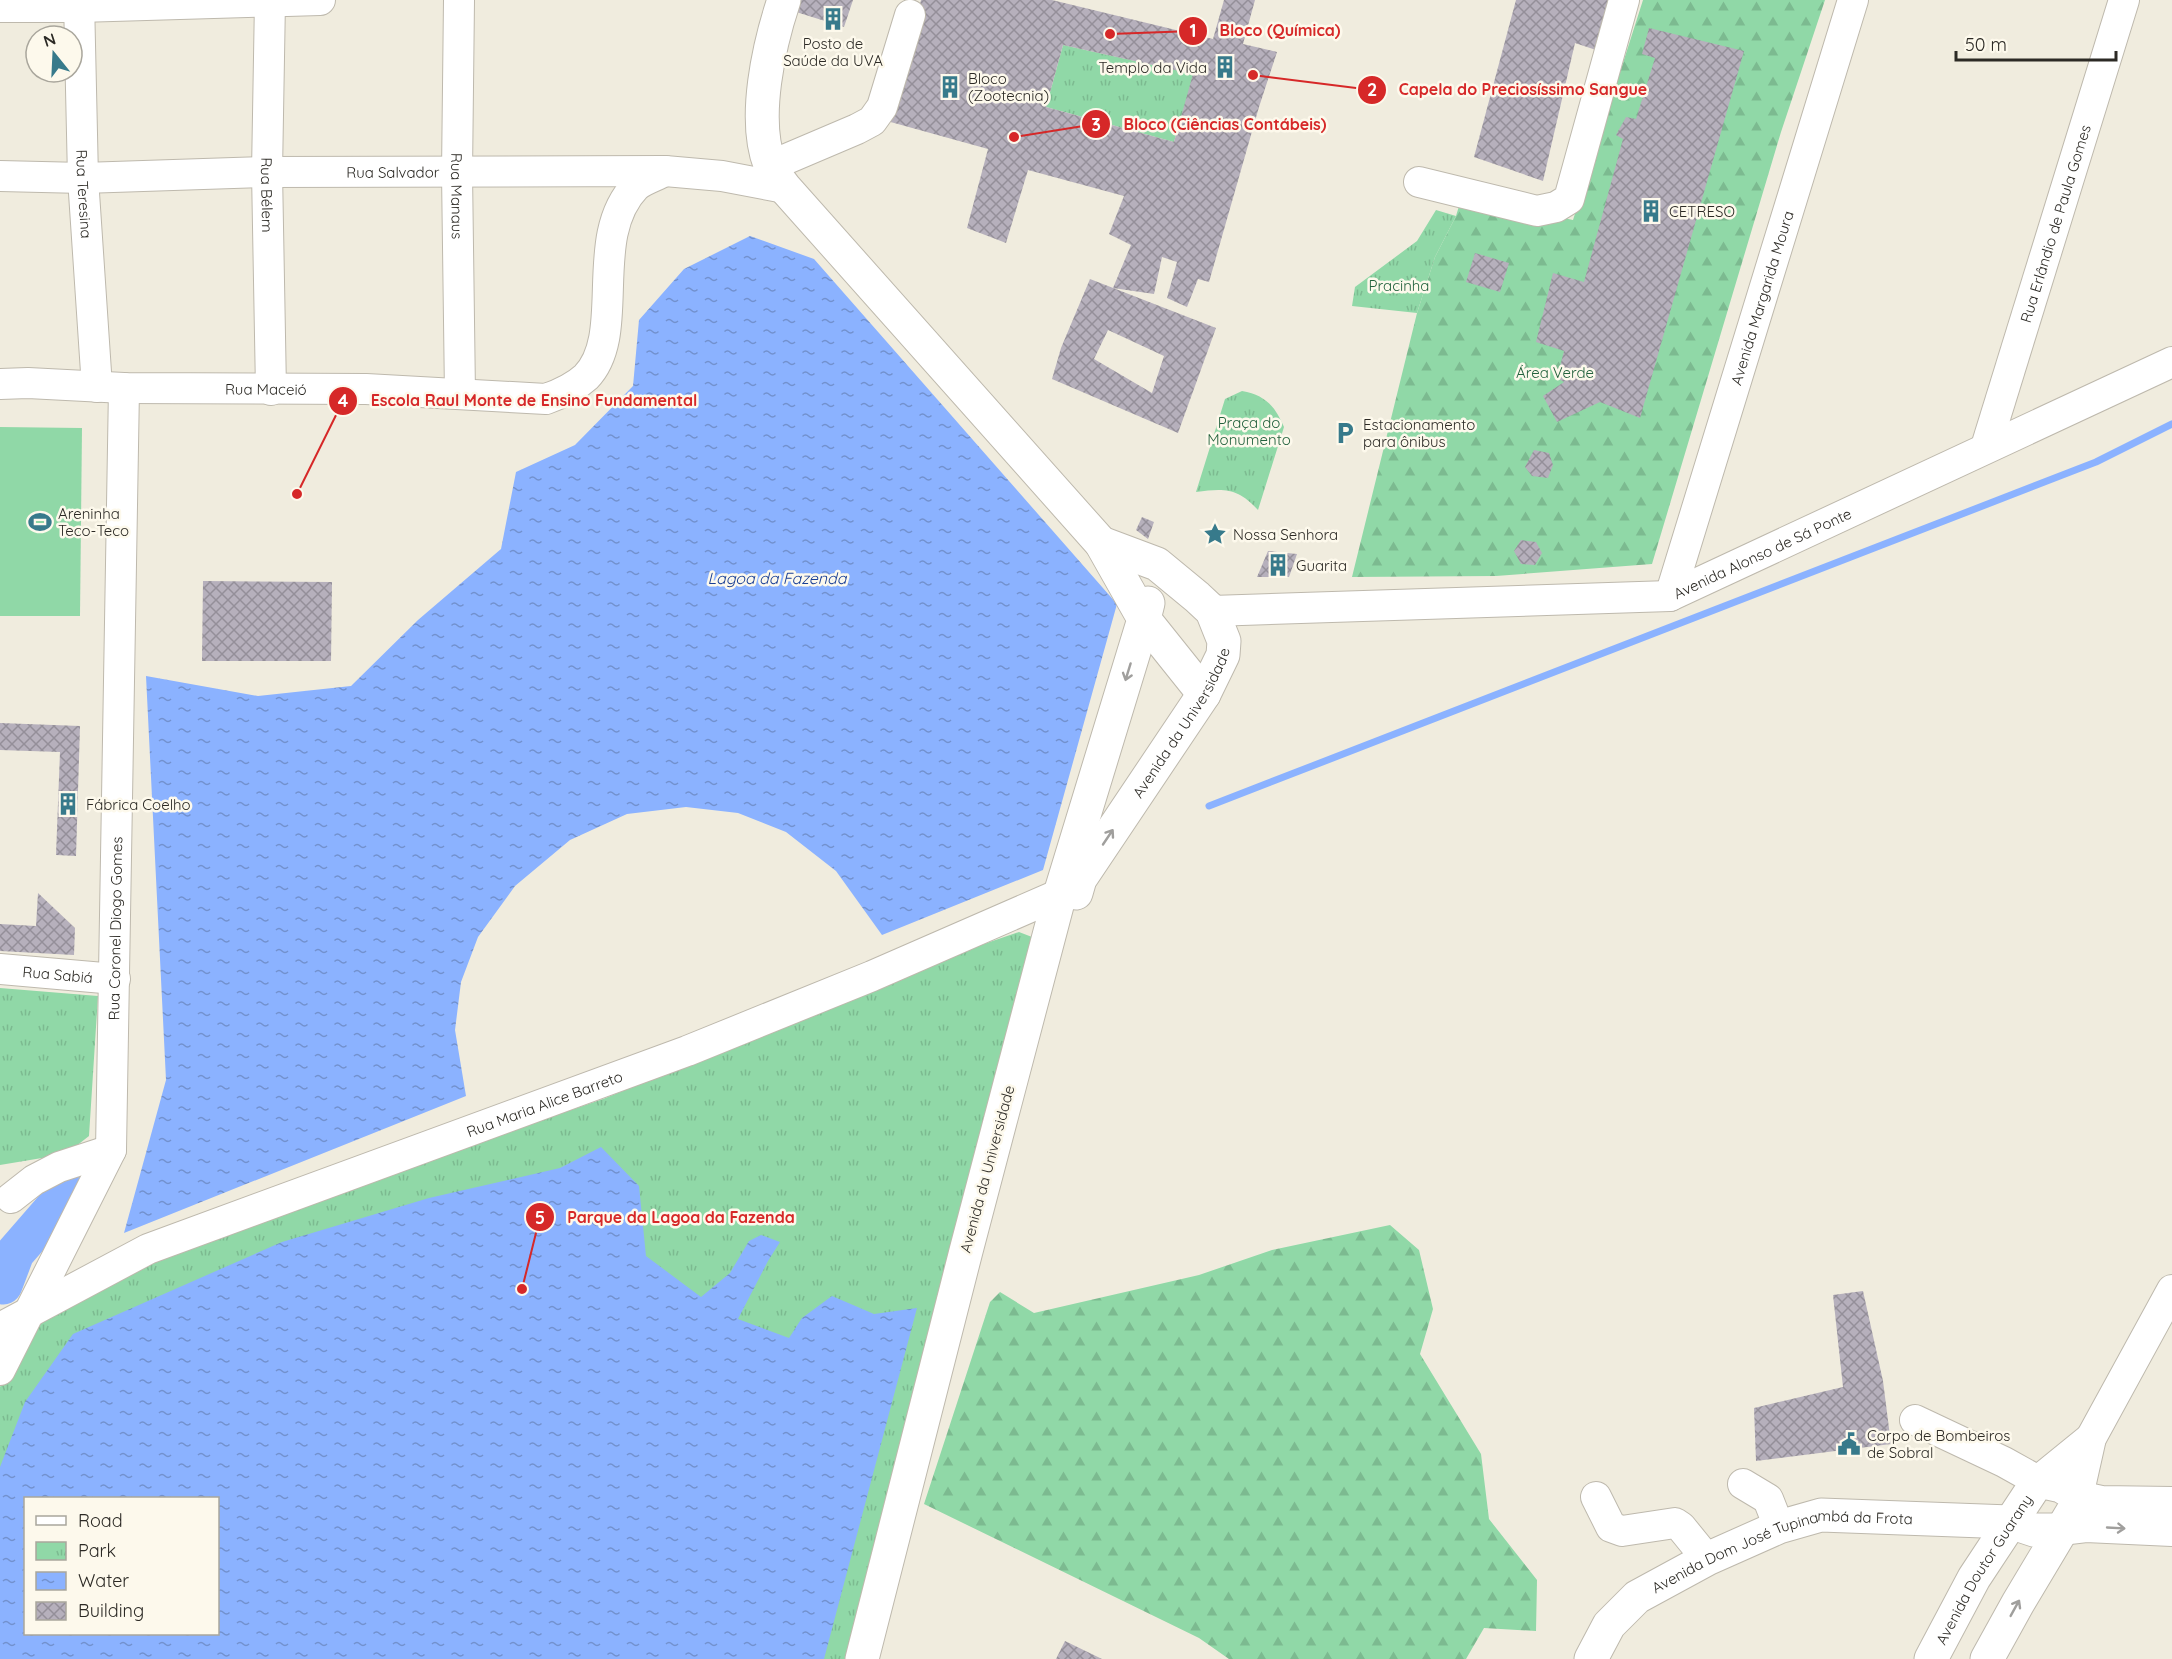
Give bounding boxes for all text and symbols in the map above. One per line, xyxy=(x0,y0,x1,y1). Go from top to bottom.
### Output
building icon: Posto de Saúde da UVA xyxy=(820,6,846,32)
callout: Bloco (Química) xyxy=(1178,14,1353,48)
text: 1 xyxy=(1189,19,1197,42)
text: Bloco (Química) xyxy=(1220,20,1341,40)
north arrow xyxy=(24,24,84,84)
scale bar xyxy=(1956,24,2116,62)
text: N xyxy=(41,28,58,51)
text: 50 m xyxy=(1965,33,2007,56)
place label: Posto de Saúde da UVA xyxy=(783,34,883,70)
building icon: Templo da Vida xyxy=(1212,54,1238,80)
place label: Templo da Vida xyxy=(1098,58,1207,77)
place label: Bloco (Zootecnia) xyxy=(968,69,1049,105)
callout: Capela do Preciosíssimo Sangue xyxy=(1357,73,1659,107)
building icon: Bloco (Zootecnia) xyxy=(937,74,963,100)
text: 2 xyxy=(1367,78,1377,101)
text: Capela do Preciosíssimo Sangue xyxy=(1399,79,1647,99)
callout: Bloco (Ciências Contábeis) xyxy=(1081,107,1338,141)
text: 3 xyxy=(1091,113,1101,136)
text: Bloco (Ciências Contábeis) xyxy=(1123,114,1327,134)
street label: Rua Erlândio de Paula Gomes xyxy=(2016,122,2095,325)
street label: Rua Teresina xyxy=(73,149,97,239)
street label: Rua Manaus xyxy=(447,153,467,239)
street label: Rua Bélem xyxy=(257,157,278,233)
street label: Rua Salvador xyxy=(346,162,440,181)
building icon: CETRESO xyxy=(1638,198,1664,224)
place label: CETRESO xyxy=(1669,202,1735,221)
street label: Avenida Margarida Moura xyxy=(1726,208,1797,387)
park label: Pracinha xyxy=(1369,276,1429,295)
park label: Área Verde xyxy=(1516,363,1594,382)
street label: Rua Maceió xyxy=(225,379,307,398)
callout: Escola Raul Monte de Ensino Fundamental xyxy=(328,384,709,418)
text: 4 xyxy=(338,389,349,412)
text: Escola Raul Monte de Ensino Fundamental xyxy=(371,390,697,410)
park label: Praça do Monumento xyxy=(1207,413,1291,449)
place label: Estacionamento para ônibus xyxy=(1363,415,1475,451)
parking icon: Estacionamento para ônibus xyxy=(1332,420,1358,446)
street label: Avenida Alonso de Sá Ponte xyxy=(1670,503,1854,603)
place label: Areninha Teco-Teco xyxy=(58,504,129,540)
sports icon: Areninha Teco-Teco xyxy=(27,509,53,535)
place icon: Nossa Senhora xyxy=(1202,521,1228,547)
place label: Nossa Senhora xyxy=(1233,525,1338,544)
building icon: Guarita xyxy=(1265,552,1291,578)
place label: Guarita xyxy=(1296,556,1347,575)
water label: Lagoa da Fazenda xyxy=(708,568,848,588)
street label: Avenida da Universidade xyxy=(1128,648,1233,801)
one-way arrow xyxy=(1122,662,1133,681)
building icon: Fábrica Coelho xyxy=(55,791,81,817)
place label: Fábrica Coelho xyxy=(86,795,191,814)
one-way arrow xyxy=(1102,828,1115,845)
street label: Rua Coronel Diogo Gomes xyxy=(104,836,126,1020)
street label: Rua Sabiá xyxy=(22,962,94,987)
street label: Rua Maria Alice Barreto xyxy=(464,1066,625,1141)
street label: Avenida da Universidade xyxy=(955,1083,1019,1255)
callout: Parque da Lagoa da Fazenda xyxy=(525,1200,807,1234)
text: 5 xyxy=(535,1206,545,1229)
text: Parque da Lagoa da Fazenda xyxy=(567,1207,795,1227)
place label: Corpo de Bombeiros de Sobral xyxy=(1867,1426,2010,1462)
public building icon: Corpo de Bombeiros de Sobral xyxy=(1836,1431,1862,1457)
street label: Avenida Doutor Guarany xyxy=(1931,1491,2036,1648)
legend xyxy=(24,1497,219,1635)
street label: Avenida Dom José Tupinambá da Frota xyxy=(1648,1505,1913,1597)
text: Road xyxy=(78,1509,123,1532)
one-way arrow xyxy=(2106,1523,2126,1534)
text: Park xyxy=(78,1539,116,1562)
text: Water xyxy=(78,1569,129,1592)
text: Building xyxy=(78,1599,144,1622)
one-way arrow xyxy=(2010,1599,2021,1617)

